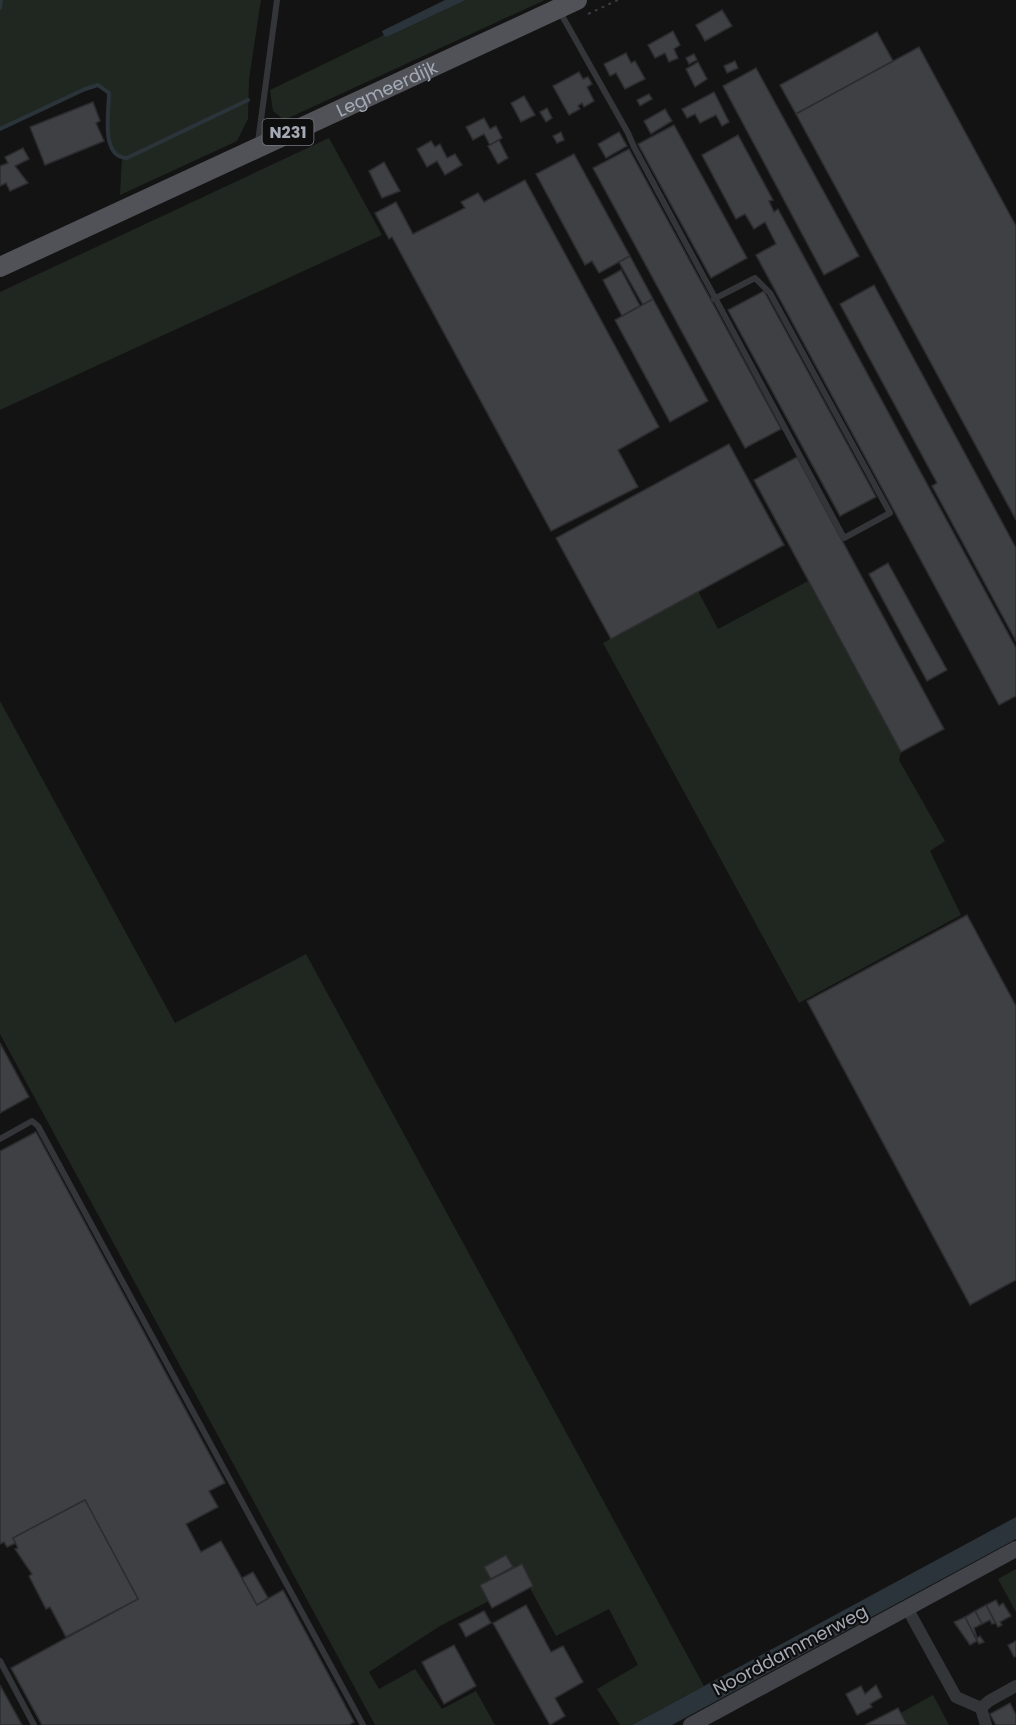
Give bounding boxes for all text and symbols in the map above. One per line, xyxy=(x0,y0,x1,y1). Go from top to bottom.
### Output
street label: Legmeerdijk xyxy=(332,54,442,122)
road number: N231 xyxy=(262,119,314,145)
street label: Noorddammerweg xyxy=(708,1599,872,1701)

